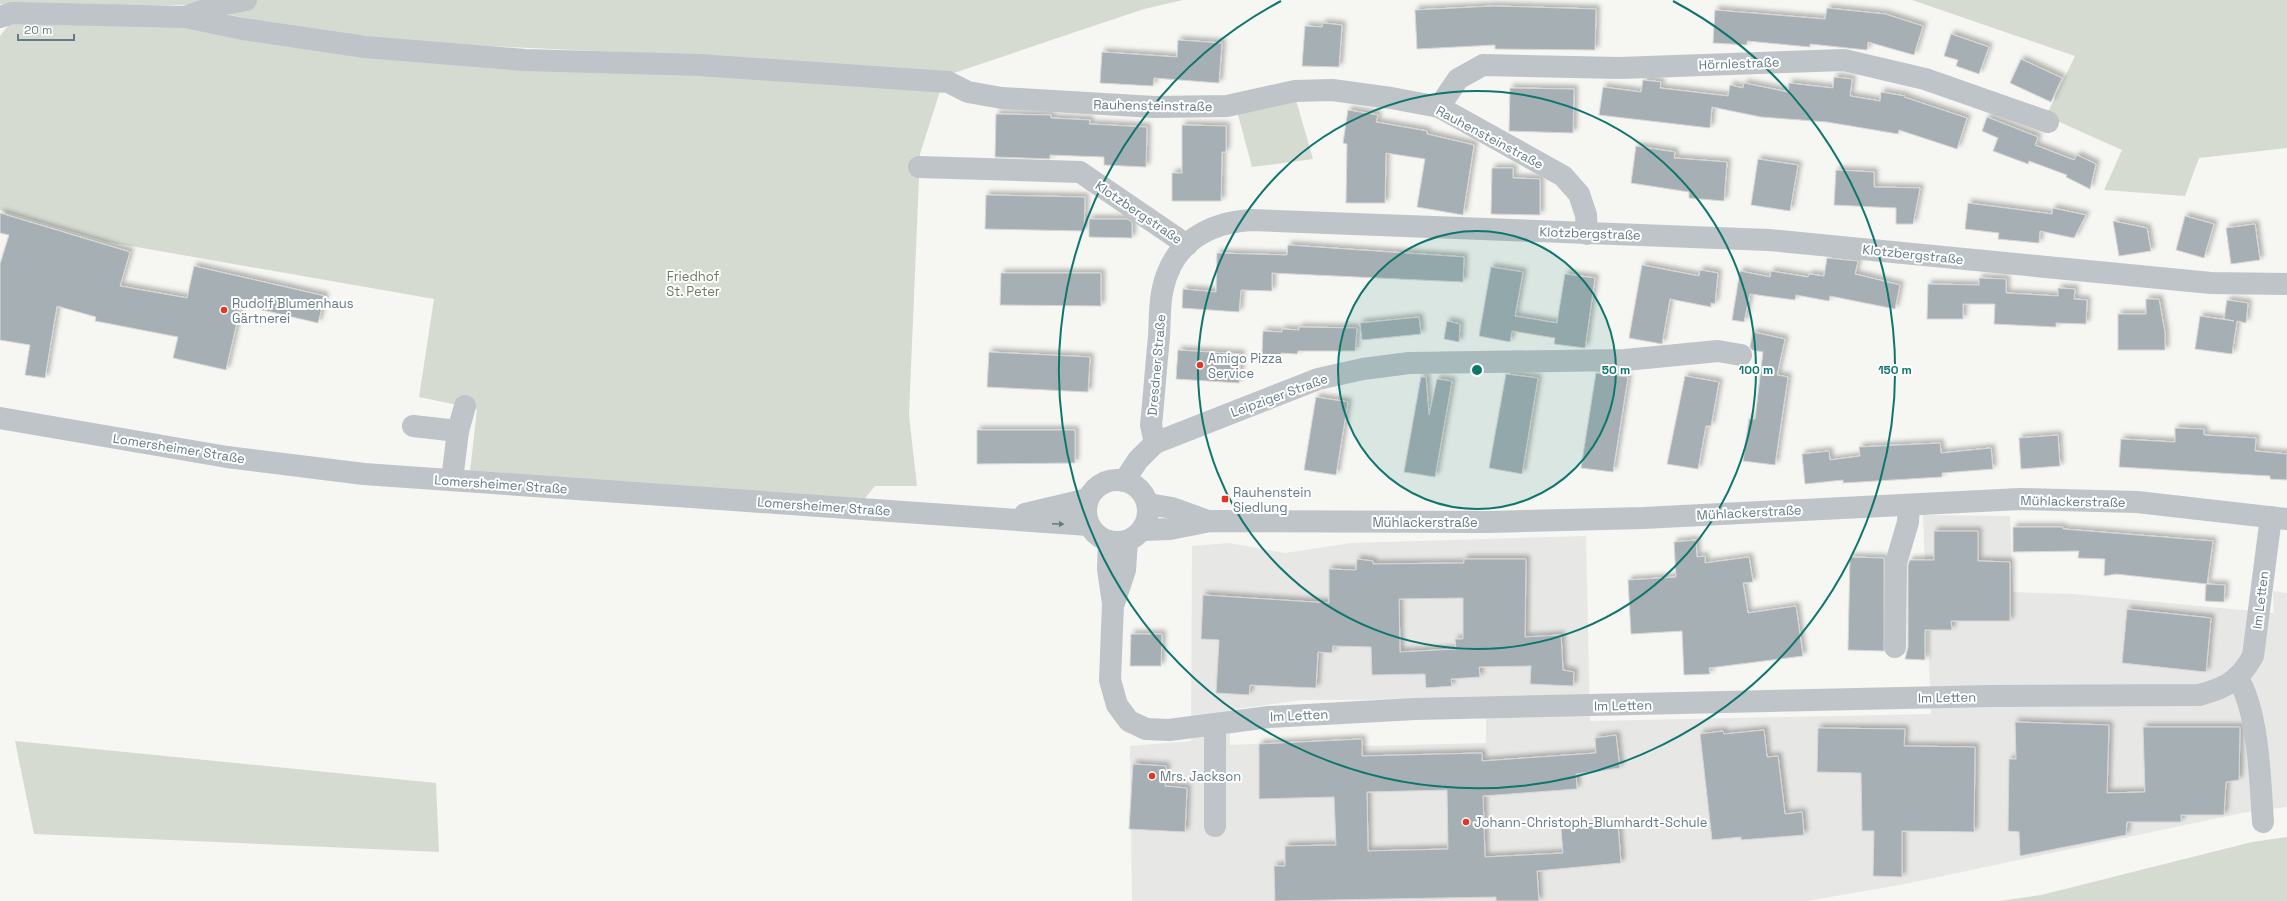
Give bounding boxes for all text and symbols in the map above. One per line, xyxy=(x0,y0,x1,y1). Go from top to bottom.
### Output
scale bar xyxy=(18,16,74,42)
text: 20 m xyxy=(24,22,52,38)
street label: Hörnlestraße xyxy=(1698,54,1780,73)
street label: Rauhensteinstraße xyxy=(1093,96,1213,115)
street label: Rauhensteinstraße xyxy=(1433,102,1546,173)
street label: Klotzbergstraße xyxy=(1092,177,1186,248)
street label: Klotzbergstraße xyxy=(1539,223,1641,244)
street label: Klotzbergstraße xyxy=(1862,241,1964,268)
park label: Friedhof St. Peter xyxy=(666,268,720,300)
place label: Rudolf Blumenhaus Gärtnerei xyxy=(232,295,354,327)
marker: Rudolf Blumenhaus Gärtnerei xyxy=(219,305,229,315)
street label: Dresdner Straße xyxy=(1144,313,1169,417)
place label: Amigo Pizza Service xyxy=(1208,350,1283,382)
marker: Amigo Pizza Service xyxy=(1195,360,1205,370)
text: 50 m xyxy=(1602,362,1630,378)
text: 100 m xyxy=(1739,362,1773,378)
text: 150 m xyxy=(1878,362,1912,378)
centre of rings xyxy=(1470,363,1484,377)
street label: Leipziger Straße xyxy=(1228,370,1330,421)
street label: Lomersheimer Straße xyxy=(112,430,246,467)
street label: Lomersheimer Straße xyxy=(434,471,568,498)
place label: Rauhenstein Siedlung xyxy=(1233,484,1311,516)
street label: Mühlackerstraße xyxy=(2020,492,2126,511)
street label: Lomersheimer Straße xyxy=(757,493,891,520)
marker: Rauhenstein Siedlung xyxy=(1220,494,1230,504)
street label: Mühlackerstraße xyxy=(1696,501,1802,524)
street label: Mühlackerstraße xyxy=(1372,514,1478,531)
one-way arrow xyxy=(1052,520,1064,527)
street label: Im Letten xyxy=(2249,570,2272,630)
street label: Im Letten xyxy=(1918,688,1976,707)
street label: Im Letten xyxy=(1594,696,1652,715)
street label: Im Letten xyxy=(1269,705,1329,726)
place label: Mrs. Jackson xyxy=(1160,768,1241,785)
marker: Mrs. Jackson xyxy=(1147,771,1157,781)
place label: Johann-Christoph-Blumhardt-Schule xyxy=(1474,814,1707,831)
marker: Johann-Christoph-Blumhardt-Schule xyxy=(1461,817,1471,827)

